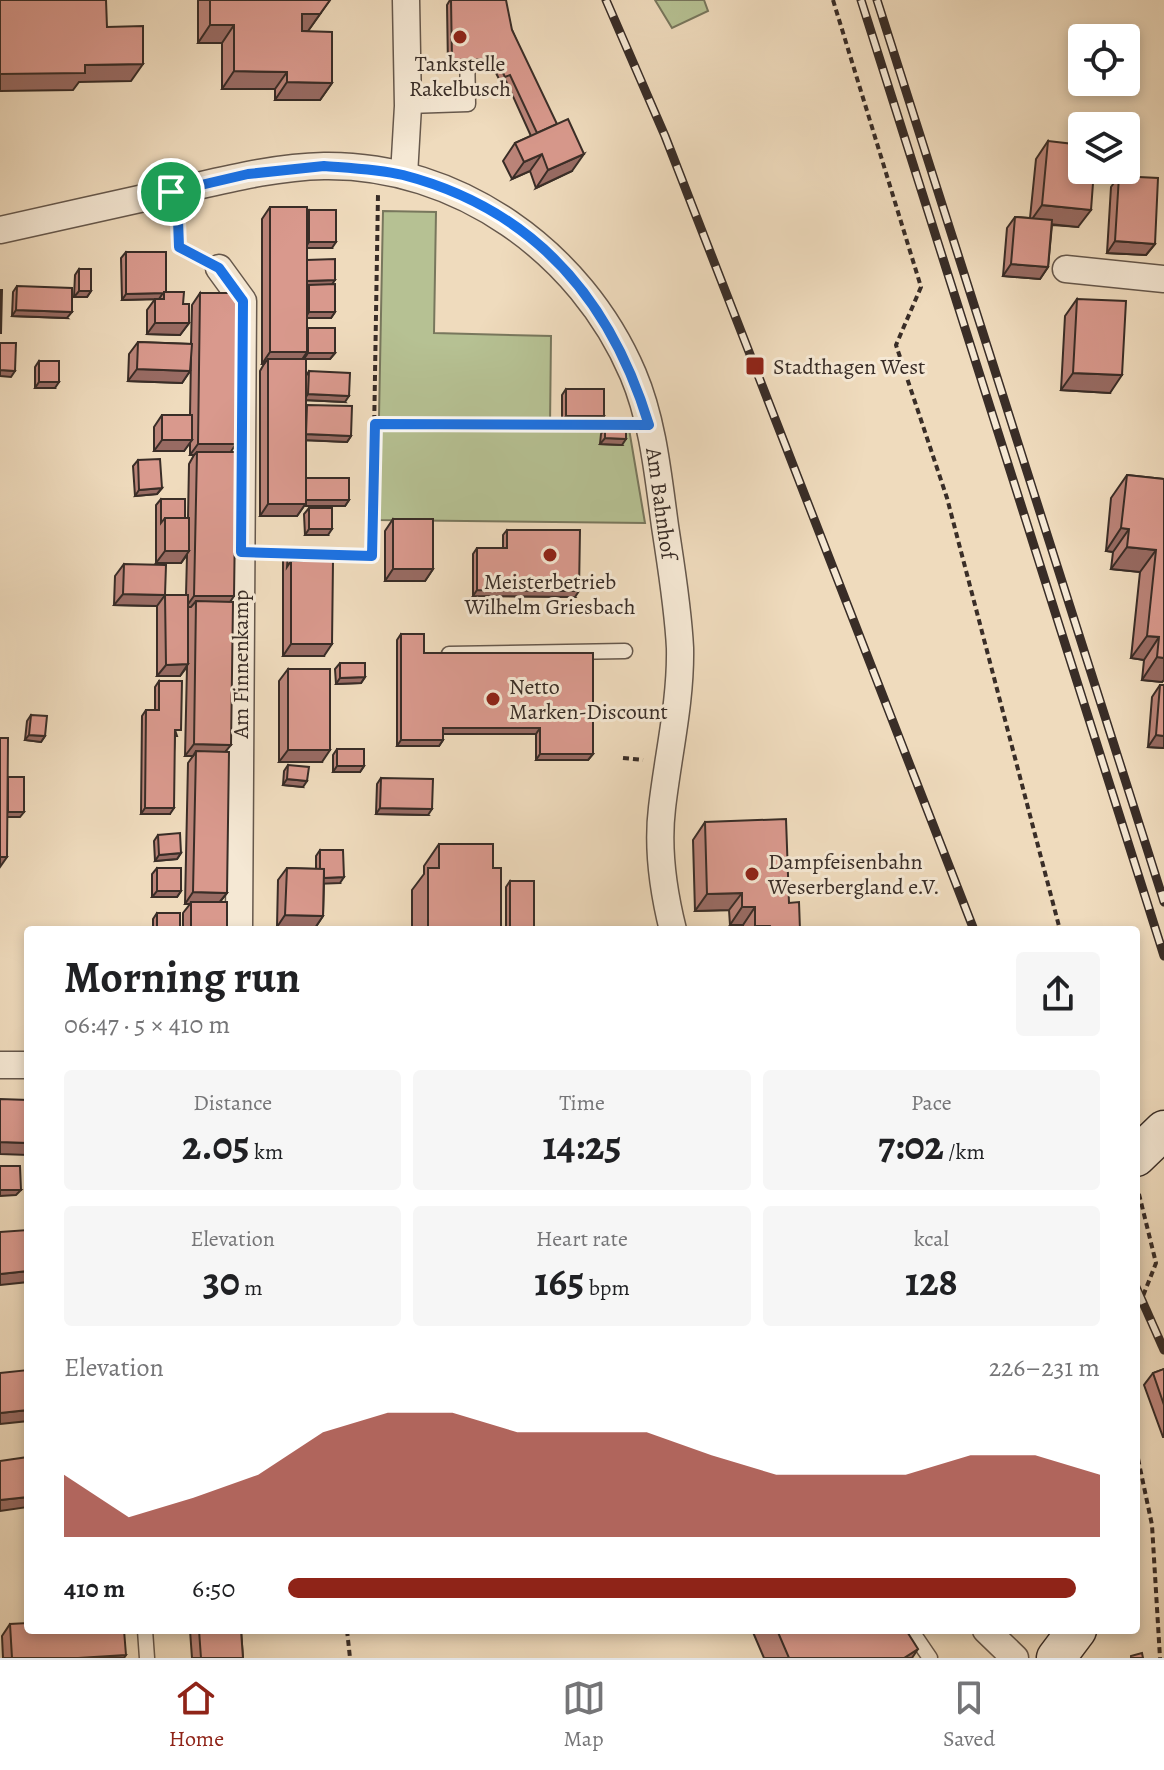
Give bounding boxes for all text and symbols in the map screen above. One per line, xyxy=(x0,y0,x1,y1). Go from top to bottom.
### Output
map controls xyxy=(1068,24,1140,184)
button: locate xyxy=(1068,24,1140,96)
marker: Tankstelle Rakelbusch xyxy=(451,28,469,46)
place label: Tankstelle Rakelbusch xyxy=(409,49,511,104)
button: layers xyxy=(1068,112,1140,184)
pin xyxy=(137,158,205,226)
icon: arrive xyxy=(149,170,193,214)
place label: Stadthagen West xyxy=(773,352,925,382)
marker: Stadthagen West xyxy=(744,355,766,377)
street label: Am Bahnhof xyxy=(638,444,684,564)
marker: Meisterbetrieb Wilhelm Griesbach xyxy=(541,546,559,564)
place label: Meisterbetrieb Wilhelm Griesbach xyxy=(464,567,636,622)
street label: Am Finnenkamp xyxy=(226,590,256,739)
place label: Netto Marken-Discount xyxy=(509,672,668,727)
marker: Netto Marken-Discount xyxy=(484,690,502,708)
place label: Dampfeisenbahn Weserbergland e.V. xyxy=(767,847,940,902)
marker: Dampfeisenbahn Weserbergland e.V. xyxy=(743,865,761,883)
text: Morning run xyxy=(64,947,300,1007)
button: share xyxy=(1016,952,1100,1036)
text: 06:47 · 5 × 410 m xyxy=(64,1007,230,1042)
text: Distance xyxy=(193,1088,272,1118)
text: Time xyxy=(559,1088,605,1118)
text: Pace xyxy=(911,1088,952,1118)
text: 2.05 xyxy=(182,1118,250,1173)
text: 14:25 xyxy=(542,1118,622,1173)
text: 7:02 xyxy=(878,1118,944,1173)
text: km xyxy=(250,1137,283,1167)
text: /km xyxy=(944,1137,985,1167)
text: Elevation xyxy=(190,1224,275,1254)
text: Heart rate xyxy=(536,1224,628,1254)
text: kcal xyxy=(914,1224,949,1254)
text: 30 xyxy=(203,1254,240,1309)
text: 165 xyxy=(534,1254,584,1309)
text: 128 xyxy=(905,1254,958,1309)
text: m xyxy=(240,1273,263,1303)
text: bpm xyxy=(584,1273,630,1303)
text: Elevation xyxy=(64,1350,164,1385)
text: 226–231 m xyxy=(989,1350,1100,1385)
text: 410 m xyxy=(64,1571,125,1606)
text: 6:50 xyxy=(192,1571,235,1606)
tab: Home xyxy=(169,1676,224,1754)
tab: Map xyxy=(562,1676,606,1754)
tab: Saved xyxy=(943,1676,995,1754)

